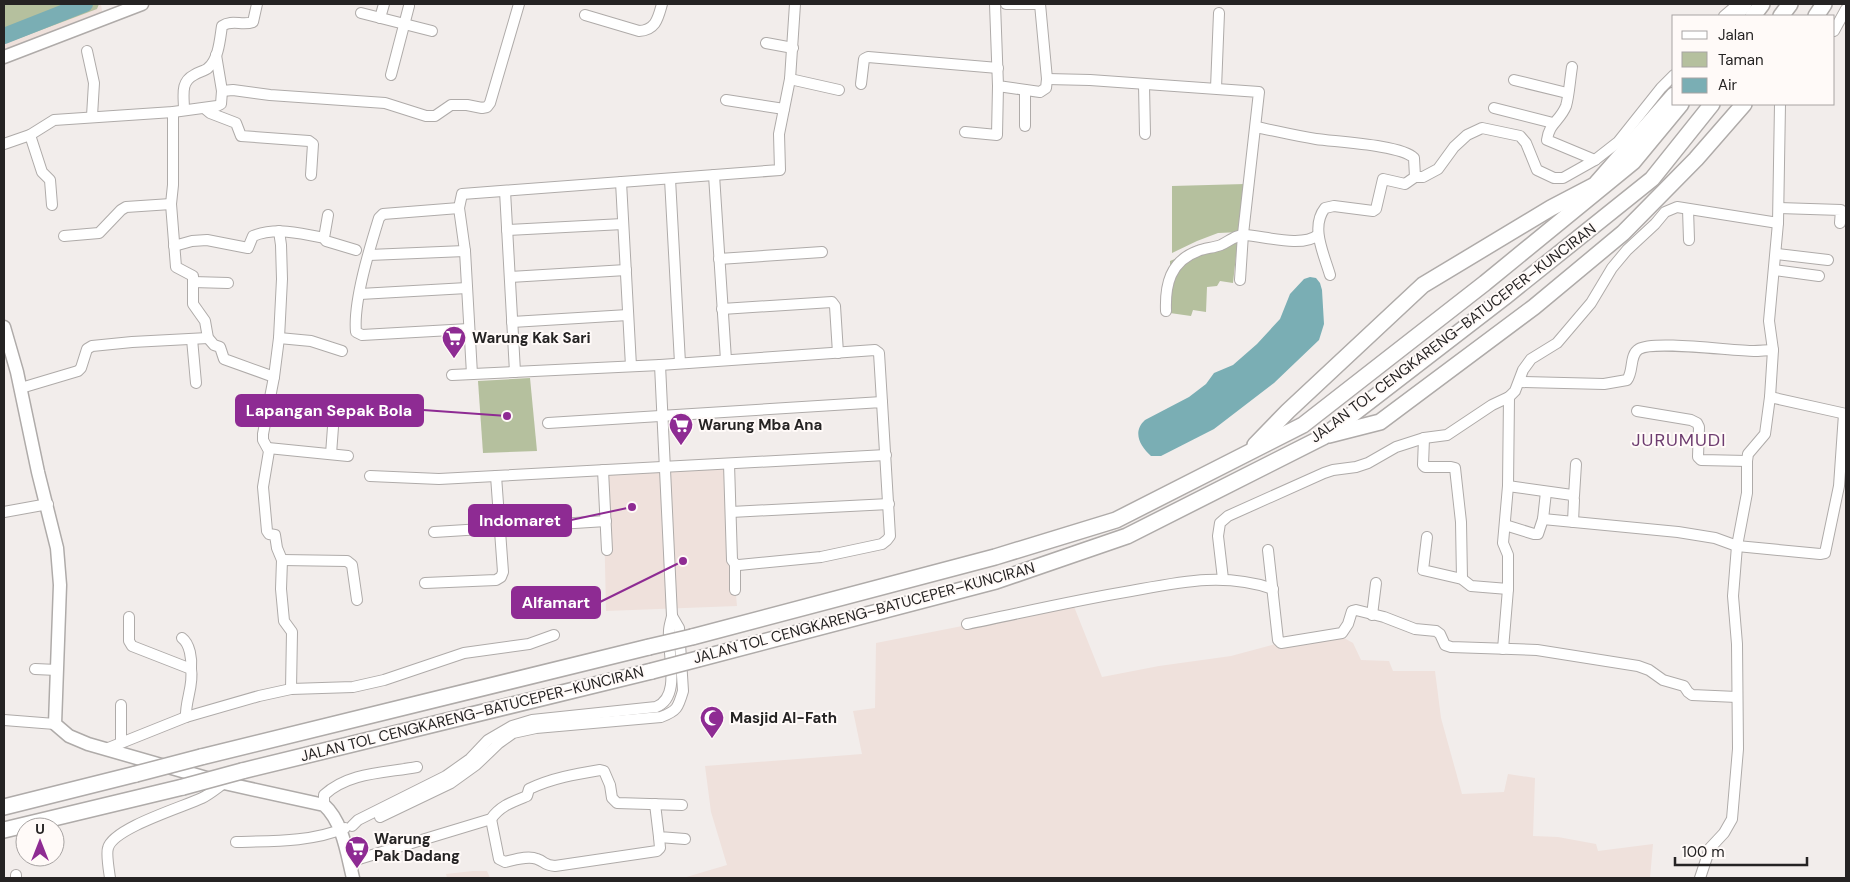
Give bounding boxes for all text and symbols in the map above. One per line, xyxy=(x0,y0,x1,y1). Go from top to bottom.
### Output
legend xyxy=(1672,15,1835,105)
text: Jalan xyxy=(1718,25,1754,45)
text: Taman xyxy=(1718,50,1764,70)
text: Air xyxy=(1718,75,1738,95)
street label: JALAN TOL CENGKARENG–BATUCEPER–KUNCIRAN xyxy=(1306,219,1600,447)
supermarket icon: Warung Kak Sari xyxy=(441,325,467,359)
place label: Warung Kak Sari xyxy=(472,328,591,348)
callout: Lapangan Sepak Bola xyxy=(236,395,423,426)
text: Lapangan Sepak Bola xyxy=(246,400,412,421)
supermarket icon: Warung Mba Ana xyxy=(668,412,694,446)
place label: Warung Mba Ana xyxy=(698,415,822,435)
district label: JURUMUDI xyxy=(1632,428,1726,452)
callout: Indomaret xyxy=(469,505,571,536)
text: Indomaret xyxy=(479,510,561,531)
street label: JALAN TOL CENGKARENG–BATUCEPER–KUNCIRAN xyxy=(691,558,1037,668)
callout: Alfamart xyxy=(512,587,600,618)
text: Alfamart xyxy=(522,592,590,613)
street label: JALAN TOL CENGKARENG–BATUCEPER–KUNCIRAN xyxy=(298,662,646,766)
mosque icon: Masjid Al-Fath xyxy=(699,705,725,739)
place label: Masjid Al-Fath xyxy=(730,708,837,728)
north arrow xyxy=(15,817,65,867)
text: U xyxy=(35,820,45,838)
place label: Warung Pak Dadang xyxy=(374,829,460,866)
scale bar xyxy=(1675,834,1808,866)
supermarket icon: Warung Pak Dadang xyxy=(344,835,370,869)
text: 100 m xyxy=(1682,842,1725,862)

